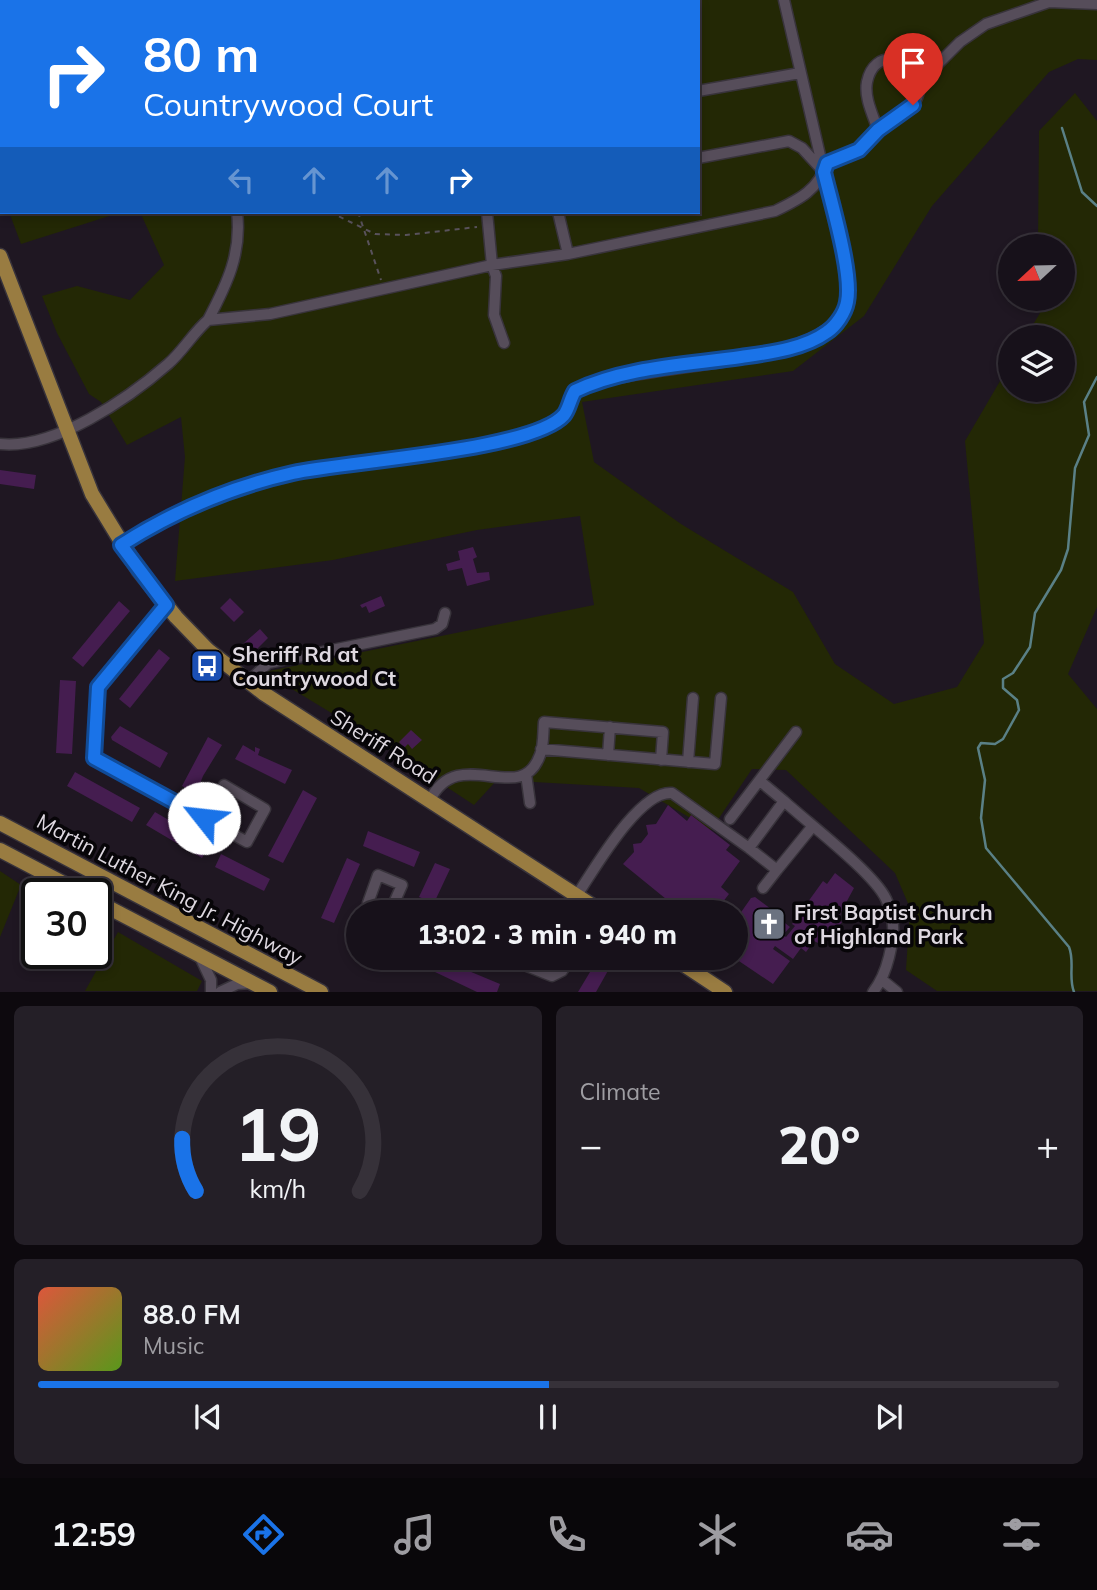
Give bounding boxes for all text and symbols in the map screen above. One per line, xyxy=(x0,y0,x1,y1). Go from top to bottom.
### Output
text: 80 m xyxy=(143,23,259,84)
icon: right xyxy=(28,28,119,119)
pin xyxy=(883,33,943,105)
icon: arrive xyxy=(894,44,932,82)
text: Countrywood Court xyxy=(143,84,433,124)
icon: left xyxy=(222,161,260,199)
icon: ahead xyxy=(295,161,333,199)
icon: ahead xyxy=(368,161,406,199)
icon: right xyxy=(441,161,479,199)
north arrow xyxy=(998,234,1074,312)
map controls xyxy=(998,234,1075,402)
button: layers xyxy=(998,325,1075,402)
place label: Sheriff Rd at Countrywood Ct xyxy=(232,641,396,691)
bus stop icon: Sheriff Rd at Countrywood Ct xyxy=(188,647,226,685)
street label: Sheriff Road xyxy=(326,703,442,789)
position arrow xyxy=(167,781,241,855)
street label: Martin Luther King Jr. Highway xyxy=(33,808,307,970)
speed limit sign: 30 xyxy=(21,878,112,969)
place label: First Baptist Church of Highland Park xyxy=(794,899,993,949)
church icon: First Baptist Church of Highland Park xyxy=(750,905,788,943)
text: 13:02 · 3 min · 940 m xyxy=(417,918,677,951)
text: Climate xyxy=(580,1077,661,1106)
text: 19 xyxy=(234,1089,321,1180)
text: 20° xyxy=(778,1112,860,1177)
text: − xyxy=(580,1121,602,1169)
text: + xyxy=(1036,1121,1059,1169)
text: km/h xyxy=(249,1173,306,1204)
text: 88.0 FM xyxy=(143,1298,241,1331)
text: Music xyxy=(143,1331,204,1360)
icon: previous xyxy=(189,1398,227,1436)
icon: pause xyxy=(529,1398,567,1436)
icon: next xyxy=(870,1398,908,1436)
icon: directions xyxy=(239,1510,288,1559)
icon: music xyxy=(390,1510,439,1559)
icon: phone xyxy=(542,1510,591,1559)
icon: climate xyxy=(693,1510,742,1559)
icon: car xyxy=(845,1510,894,1559)
icon: filters xyxy=(997,1510,1046,1559)
text: 12:59 xyxy=(51,1514,136,1554)

